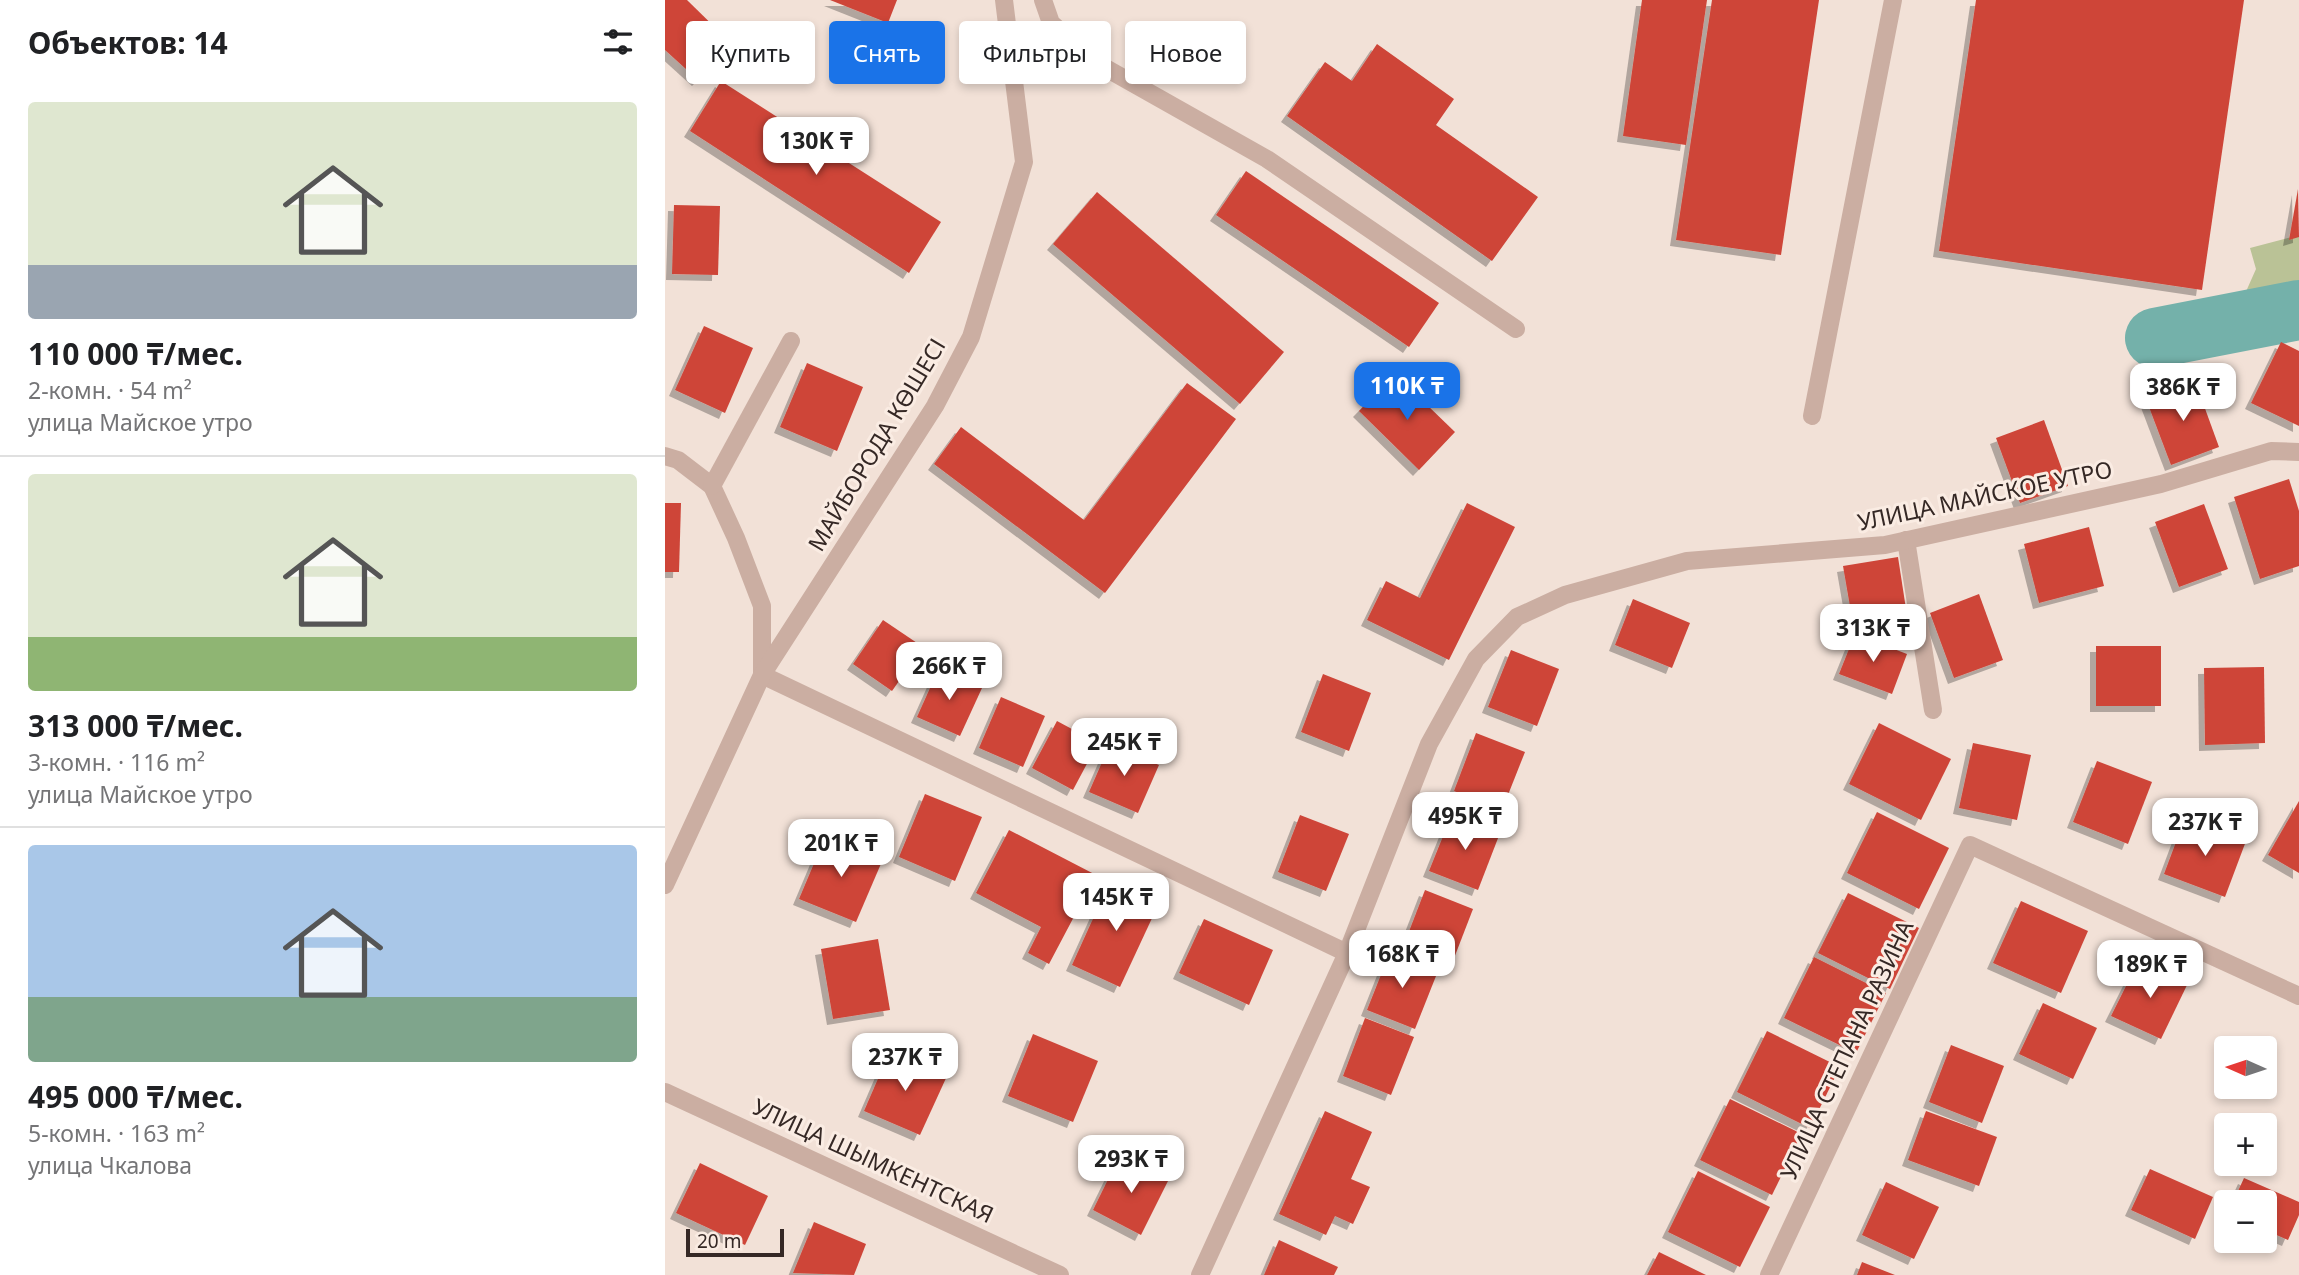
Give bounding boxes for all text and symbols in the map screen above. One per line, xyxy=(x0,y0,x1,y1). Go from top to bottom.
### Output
chip: Купить xyxy=(686,21,815,84)
chip: Снять xyxy=(829,21,945,84)
chip: Фильтры xyxy=(959,21,1111,84)
chip: Новое xyxy=(1125,21,1246,84)
text: Объектов: 14 xyxy=(28,22,228,63)
icon: filters xyxy=(599,23,637,61)
pin: 130K ₸ xyxy=(759,118,873,177)
text: 130K ₸ xyxy=(779,124,853,156)
icon: home xyxy=(270,147,396,273)
street label: МАЙБОРОДА КӨШЕСІ xyxy=(800,332,952,557)
text: 110 000 ₸/мес. xyxy=(28,333,243,374)
pin: 110K ₸ xyxy=(1350,362,1464,422)
pin: 386K ₸ xyxy=(2126,364,2240,423)
text: 110K ₸ xyxy=(1370,369,1444,401)
text: 386K ₸ xyxy=(2146,370,2220,402)
text: 2-комн. · 54 m² xyxy=(28,374,192,406)
text: улица Майское утро xyxy=(28,406,253,438)
street label: УЛИЦА МАЙСКОЕ УТРО xyxy=(1855,452,2115,538)
icon: home xyxy=(270,519,396,645)
pin: 313K ₸ xyxy=(1816,604,1930,664)
text: 313K ₸ xyxy=(1836,611,1910,643)
pin: 266K ₸ xyxy=(892,642,1006,702)
text: 266K ₸ xyxy=(912,649,986,681)
text: 313 000 ₸/мес. xyxy=(28,705,243,746)
pin: 245K ₸ xyxy=(1067,718,1181,778)
text: 245K ₸ xyxy=(1087,725,1161,757)
text: 3-комн. · 116 m² xyxy=(28,746,205,778)
text: улица Майское утро xyxy=(28,778,253,810)
pin: 495K ₸ xyxy=(1408,792,1522,852)
pin: 237K ₸ xyxy=(2148,798,2262,858)
text: 495K ₸ xyxy=(1428,799,1502,831)
text: 237K ₸ xyxy=(2168,805,2242,837)
pin: 201K ₸ xyxy=(784,820,898,879)
text: 201K ₸ xyxy=(804,826,878,858)
pin: 145K ₸ xyxy=(1059,874,1173,933)
text: 145K ₸ xyxy=(1079,880,1153,912)
icon: home xyxy=(270,890,396,1016)
street label: УЛИЦА СТЕПАНА РАЗИНА xyxy=(1772,914,1920,1184)
pin: 168K ₸ xyxy=(1345,930,1459,990)
text: 168K ₸ xyxy=(1365,937,1439,969)
pin: 189K ₸ xyxy=(2093,940,2207,1000)
text: 189K ₸ xyxy=(2113,947,2187,979)
pin: 237K ₸ xyxy=(848,1034,962,1093)
north arrow xyxy=(2214,1036,2277,1099)
map controls xyxy=(2214,1036,2277,1253)
text: 237K ₸ xyxy=(868,1040,942,1072)
text: 495 000 ₸/мес. xyxy=(28,1076,243,1117)
street label: УЛИЦА ШЫМКЕНТСКАЯ xyxy=(748,1090,999,1230)
button: + xyxy=(2214,1113,2277,1176)
text: 5-комн. · 163 m² xyxy=(28,1117,205,1149)
pin: 293K ₸ xyxy=(1074,1136,1188,1195)
text: 293K ₸ xyxy=(1094,1142,1168,1174)
text: улица Чкалова xyxy=(28,1149,192,1181)
button: − xyxy=(2214,1190,2277,1253)
scale bar xyxy=(686,1226,784,1258)
text: 20 m xyxy=(697,1228,741,1254)

